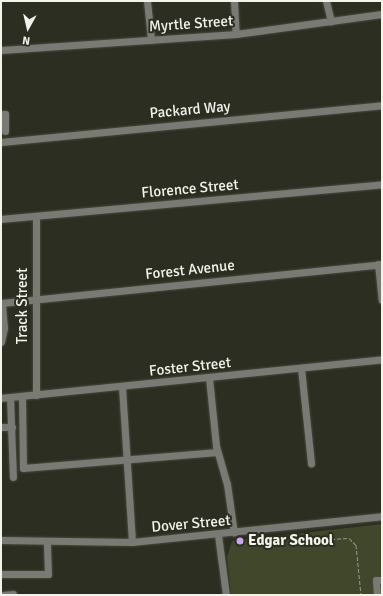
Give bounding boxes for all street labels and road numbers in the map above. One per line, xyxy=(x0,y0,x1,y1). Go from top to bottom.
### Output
street label: Myrtle Street xyxy=(148,12,234,36)
street label: Packard Way xyxy=(149,97,231,123)
street label: Florence Street xyxy=(141,176,239,202)
street label: Forest Avenue xyxy=(144,256,236,284)
street label: Track Street xyxy=(14,268,32,344)
street label: Foster Street xyxy=(148,354,232,380)
street label: Dover Street xyxy=(151,512,231,536)

